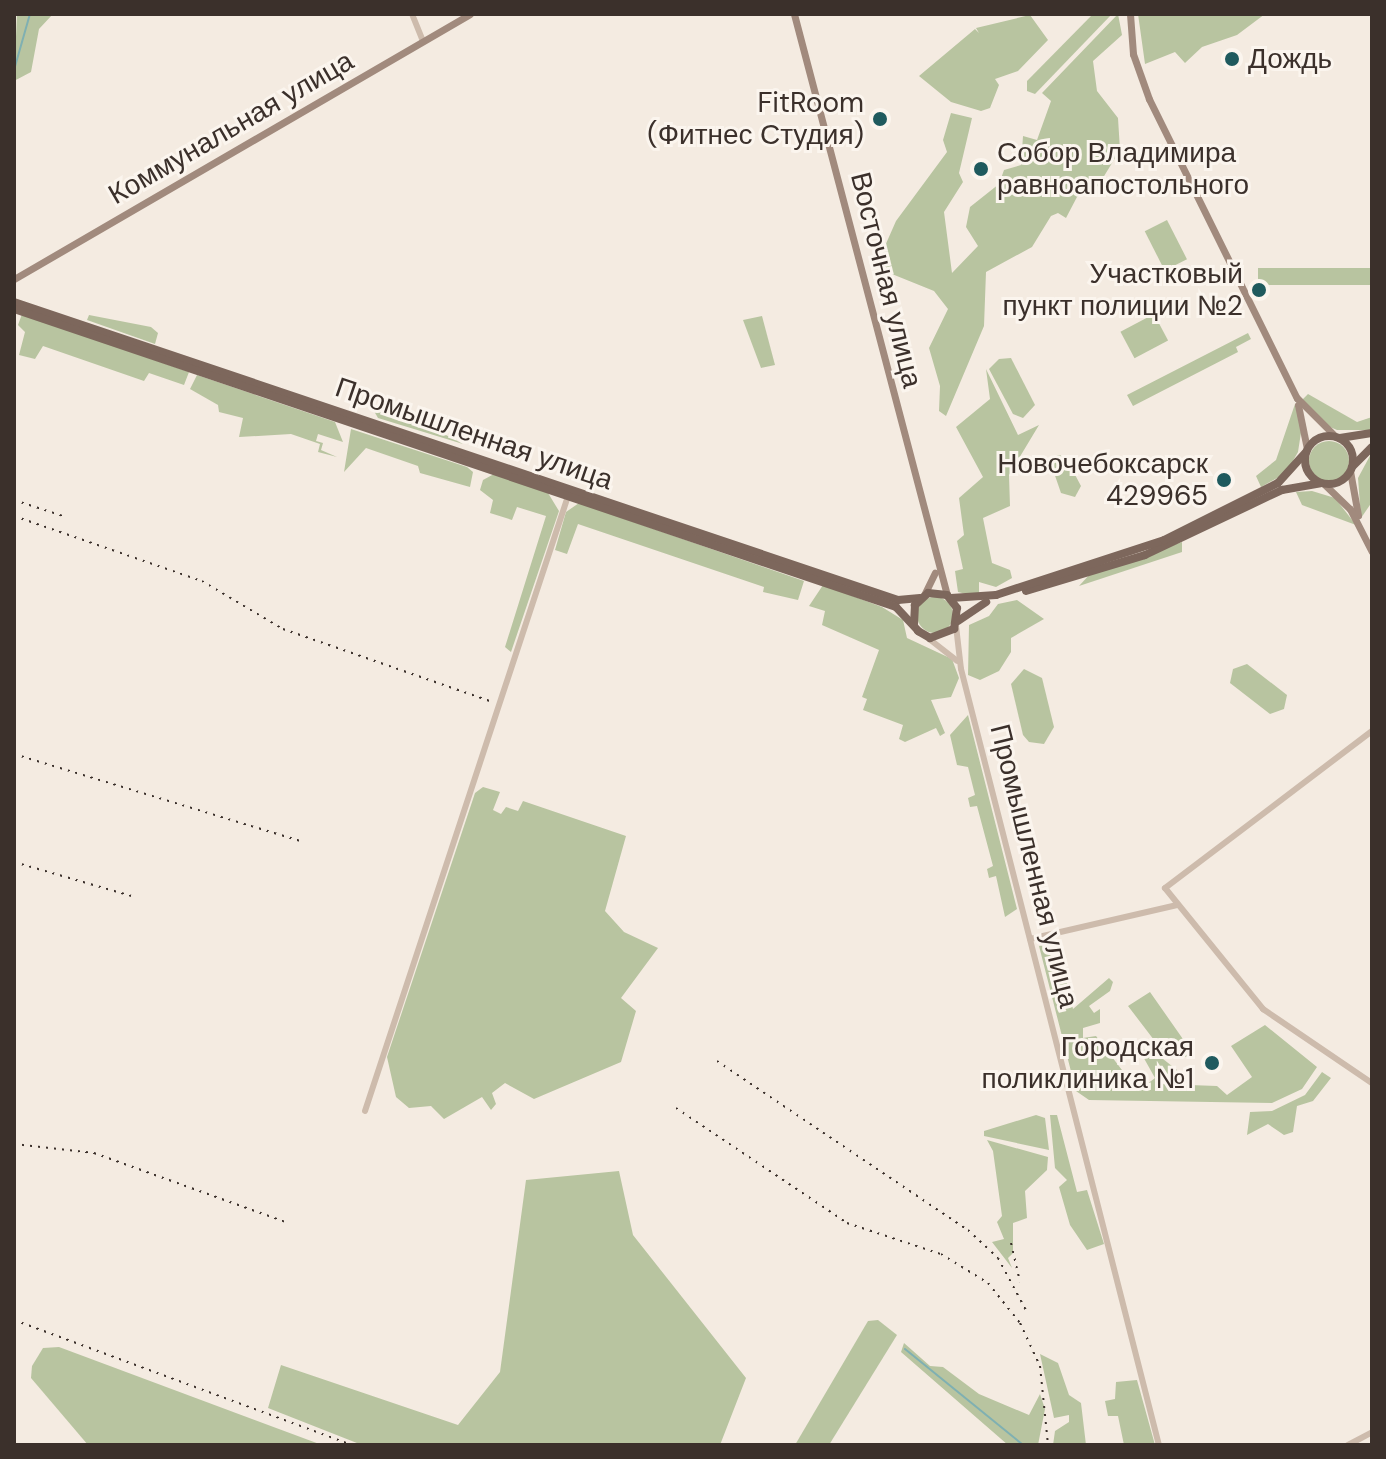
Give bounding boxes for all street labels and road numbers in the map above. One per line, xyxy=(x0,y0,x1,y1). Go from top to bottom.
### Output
street label: Коммунальная улица xyxy=(103,44,359,212)
street label: Восточная улица xyxy=(843,169,929,391)
street label: Промышленная улица xyxy=(331,371,617,497)
street label: Промышленная улица xyxy=(982,721,1086,1011)

